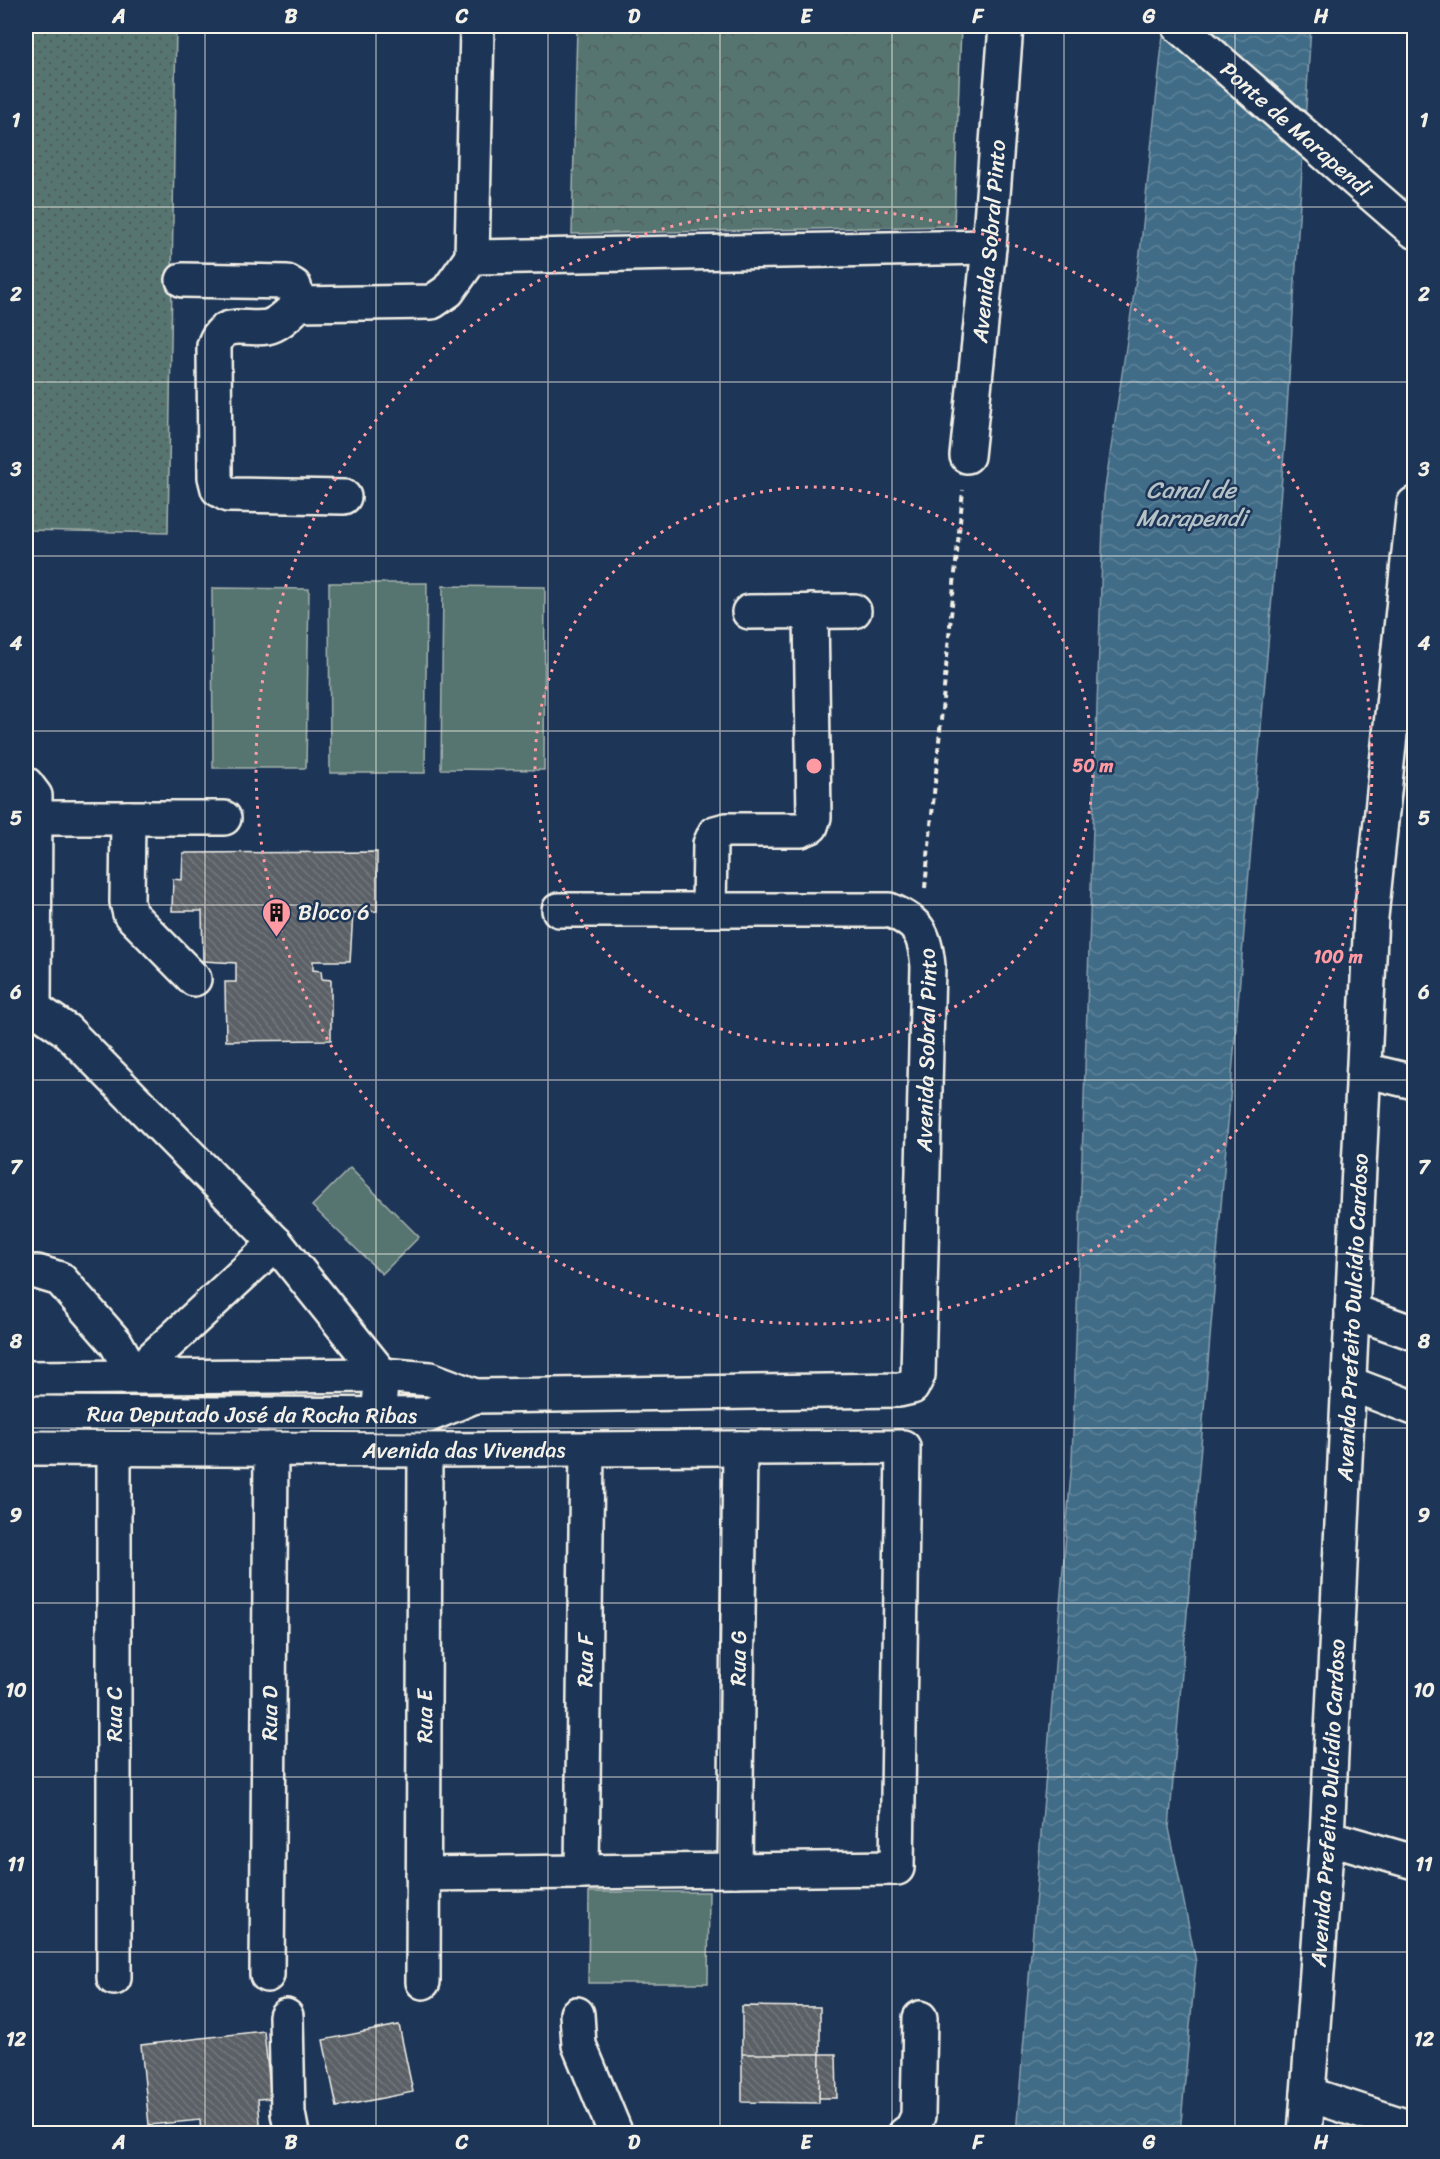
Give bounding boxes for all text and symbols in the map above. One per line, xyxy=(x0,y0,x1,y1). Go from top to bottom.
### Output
text: A xyxy=(111,0,126,34)
text: B xyxy=(285,0,298,34)
text: C xyxy=(455,0,469,34)
text: D xyxy=(628,0,641,34)
text: E xyxy=(800,0,813,34)
text: F xyxy=(972,0,985,34)
text: G xyxy=(1142,0,1156,34)
text: H xyxy=(1313,0,1329,34)
street label: Ponte de Marapendi xyxy=(1211,51,1382,207)
text: 1 xyxy=(12,103,21,138)
text: 1 xyxy=(1420,103,1429,138)
street label: Avenida Sobral Pinto xyxy=(960,138,1017,346)
text: 2 xyxy=(9,277,22,312)
text: 2 xyxy=(1417,277,1430,312)
text: 3 xyxy=(10,452,22,487)
text: 3 xyxy=(1418,452,1430,487)
water label: Canal de Marapendi xyxy=(1136,469,1250,539)
text: 4 xyxy=(9,626,23,661)
text: 4 xyxy=(1417,626,1431,661)
text: 50 m xyxy=(1073,750,1114,782)
centre of rings xyxy=(804,756,824,776)
text: 5 xyxy=(10,801,22,836)
text: 5 xyxy=(1418,801,1430,836)
place label: Bloco 6 xyxy=(298,893,370,932)
building icon: Bloco 6 xyxy=(261,896,293,938)
text: 100 m xyxy=(1314,941,1363,973)
street label: Avenida Sobral Pinto xyxy=(904,945,948,1153)
text: 6 xyxy=(9,975,22,1010)
text: 6 xyxy=(1417,975,1430,1010)
text: 7 xyxy=(10,1150,23,1185)
text: 7 xyxy=(1418,1150,1431,1185)
street label: Avenida Prefeito Dulcídio Cardoso xyxy=(1325,1153,1380,1483)
text: 8 xyxy=(9,1324,23,1359)
text: 8 xyxy=(1417,1324,1431,1359)
street label: Rua Deputado José da Rocha Ribas xyxy=(87,1394,417,1435)
street label: Avenida das Vivendas xyxy=(361,1430,566,1470)
text: 9 xyxy=(10,1498,22,1533)
text: 9 xyxy=(1418,1498,1430,1533)
street label: Rua G xyxy=(718,1630,758,1686)
street label: Rua F xyxy=(565,1631,605,1687)
street label: Avenida Prefeito Dulcídio Cardoso xyxy=(1298,1638,1356,1969)
text: 10 xyxy=(5,1673,27,1708)
text: 10 xyxy=(1413,1673,1435,1708)
street label: Rua D xyxy=(250,1685,289,1741)
street label: Rua C xyxy=(95,1686,134,1742)
street label: Rua E xyxy=(405,1687,444,1743)
text: 11 xyxy=(7,1847,25,1882)
text: 11 xyxy=(1415,1847,1433,1882)
text: 12 xyxy=(6,2022,27,2057)
text: 12 xyxy=(1414,2022,1435,2057)
text: A xyxy=(111,2125,126,2159)
text: B xyxy=(285,2125,298,2159)
text: C xyxy=(455,2125,469,2159)
text: D xyxy=(628,2125,641,2159)
text: E xyxy=(800,2125,813,2159)
text: F xyxy=(972,2125,985,2159)
text: G xyxy=(1142,2125,1156,2159)
text: H xyxy=(1313,2125,1329,2159)

